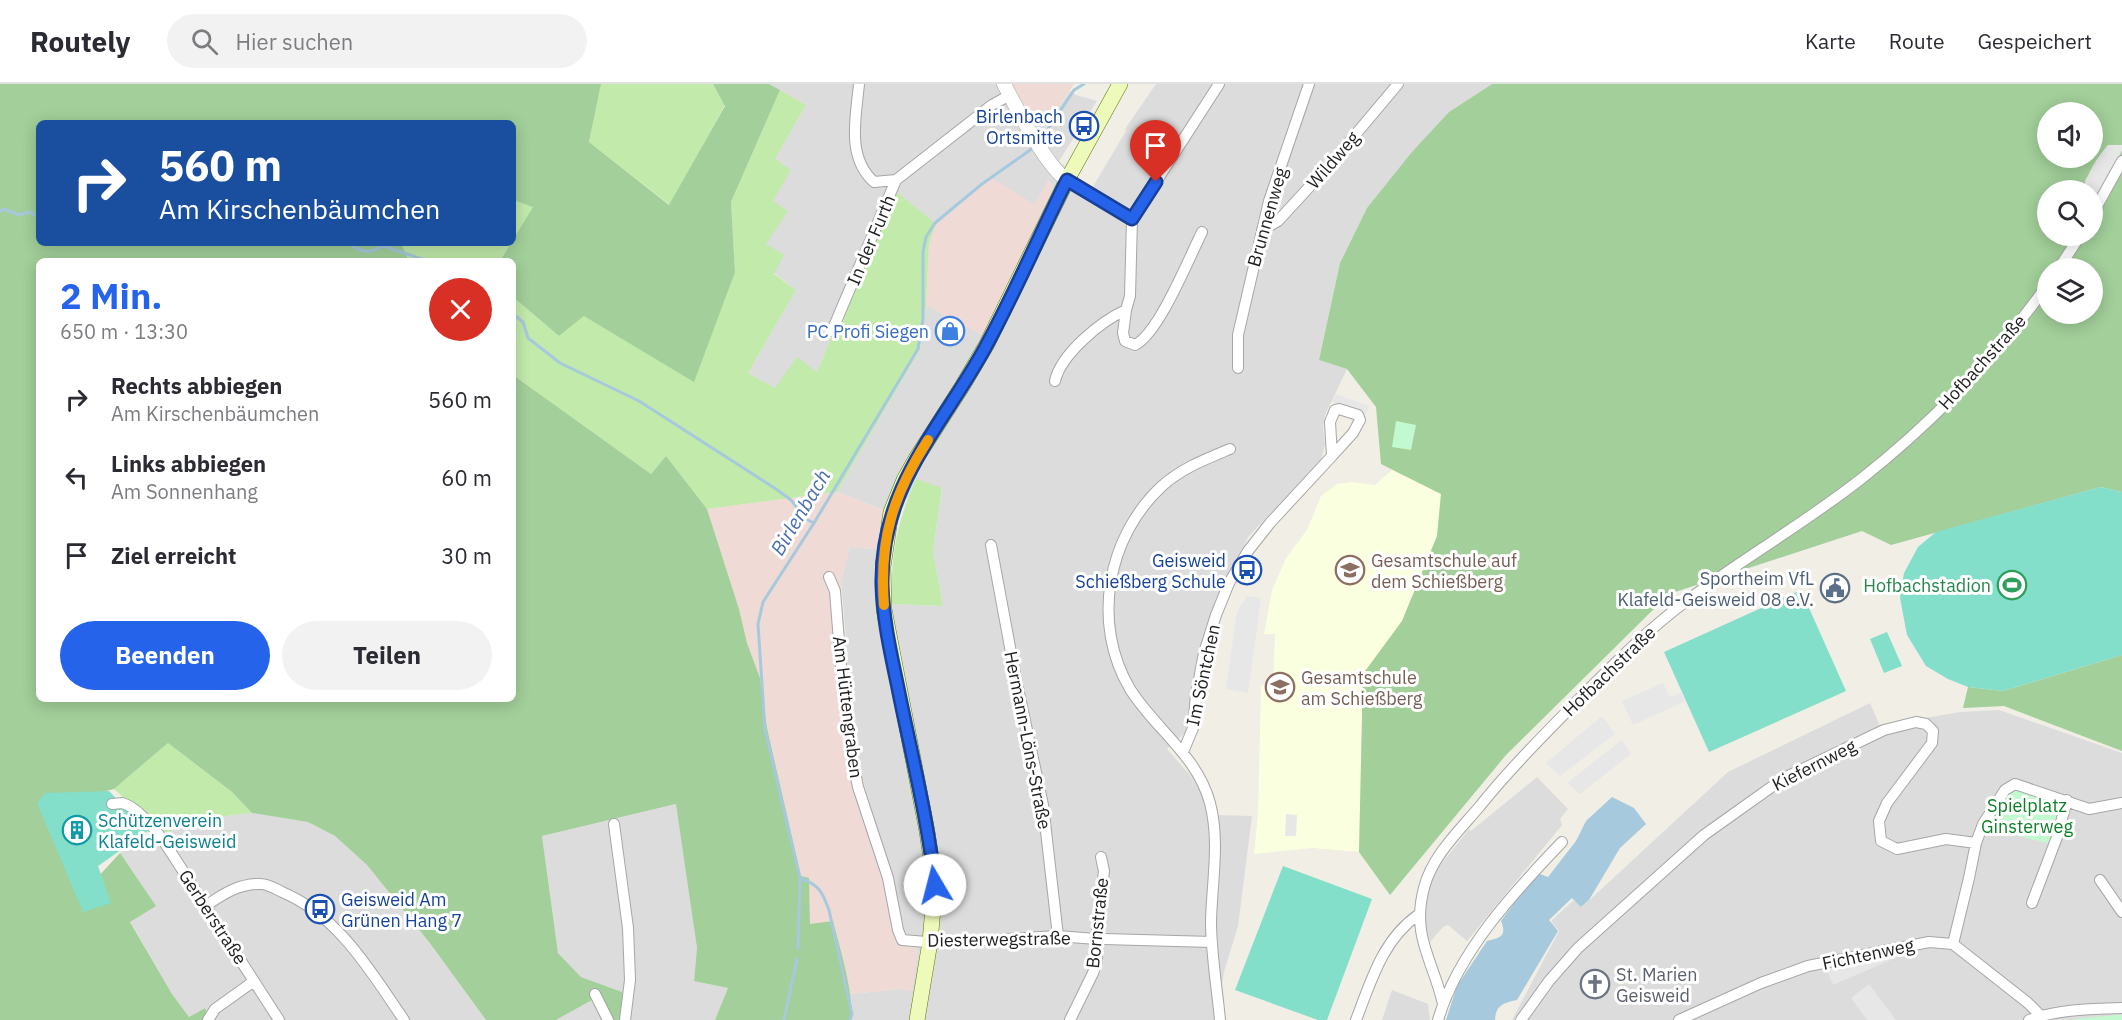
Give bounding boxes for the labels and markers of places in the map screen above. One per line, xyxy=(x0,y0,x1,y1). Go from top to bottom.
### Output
place label: Birlenbach Ortsmitte xyxy=(976,105,1063,149)
bus stop icon: Birlenbach Ortsmitte xyxy=(1068,110,1100,142)
pin xyxy=(1130,120,1181,182)
shop icon: PC Profi Siegen xyxy=(934,315,966,347)
place label: PC Profi Siegen xyxy=(807,320,929,343)
place label: Geisweid Schießberg Schule xyxy=(1075,549,1226,593)
place label: Gesamtschule auf dem Schießberg xyxy=(1371,549,1517,593)
bus stop icon: Geisweid Schießberg Schule xyxy=(1231,554,1263,586)
school or university icon: Gesamtschule auf dem Schießberg xyxy=(1334,554,1366,586)
place label: Sportheim VfL Klafeld-Geisweid 08 e.V. xyxy=(1617,567,1814,611)
sports icon: Hofbachstadion xyxy=(1996,569,2028,601)
public building icon: Sportheim VfL Klafeld-Geisweid 08 e.V. xyxy=(1819,572,1851,604)
place label: Hofbachstadion xyxy=(1863,574,1991,597)
place label: Gesamtschule am Schießberg xyxy=(1301,666,1423,710)
school or university icon: Gesamtschule am Schießberg xyxy=(1264,671,1296,703)
place label: Schützenverein Klafeld-Geisweid xyxy=(98,809,236,853)
building icon: Schützenverein Klafeld-Geisweid xyxy=(61,814,93,846)
place label: Geisweid Am Grünen Hang 7 xyxy=(341,888,462,932)
bus stop icon: Geisweid Am Grünen Hang 7 xyxy=(304,893,336,925)
place label: St. Marien Geisweid xyxy=(1616,963,1697,1007)
church icon: St. Marien Geisweid xyxy=(1579,968,1611,1000)

